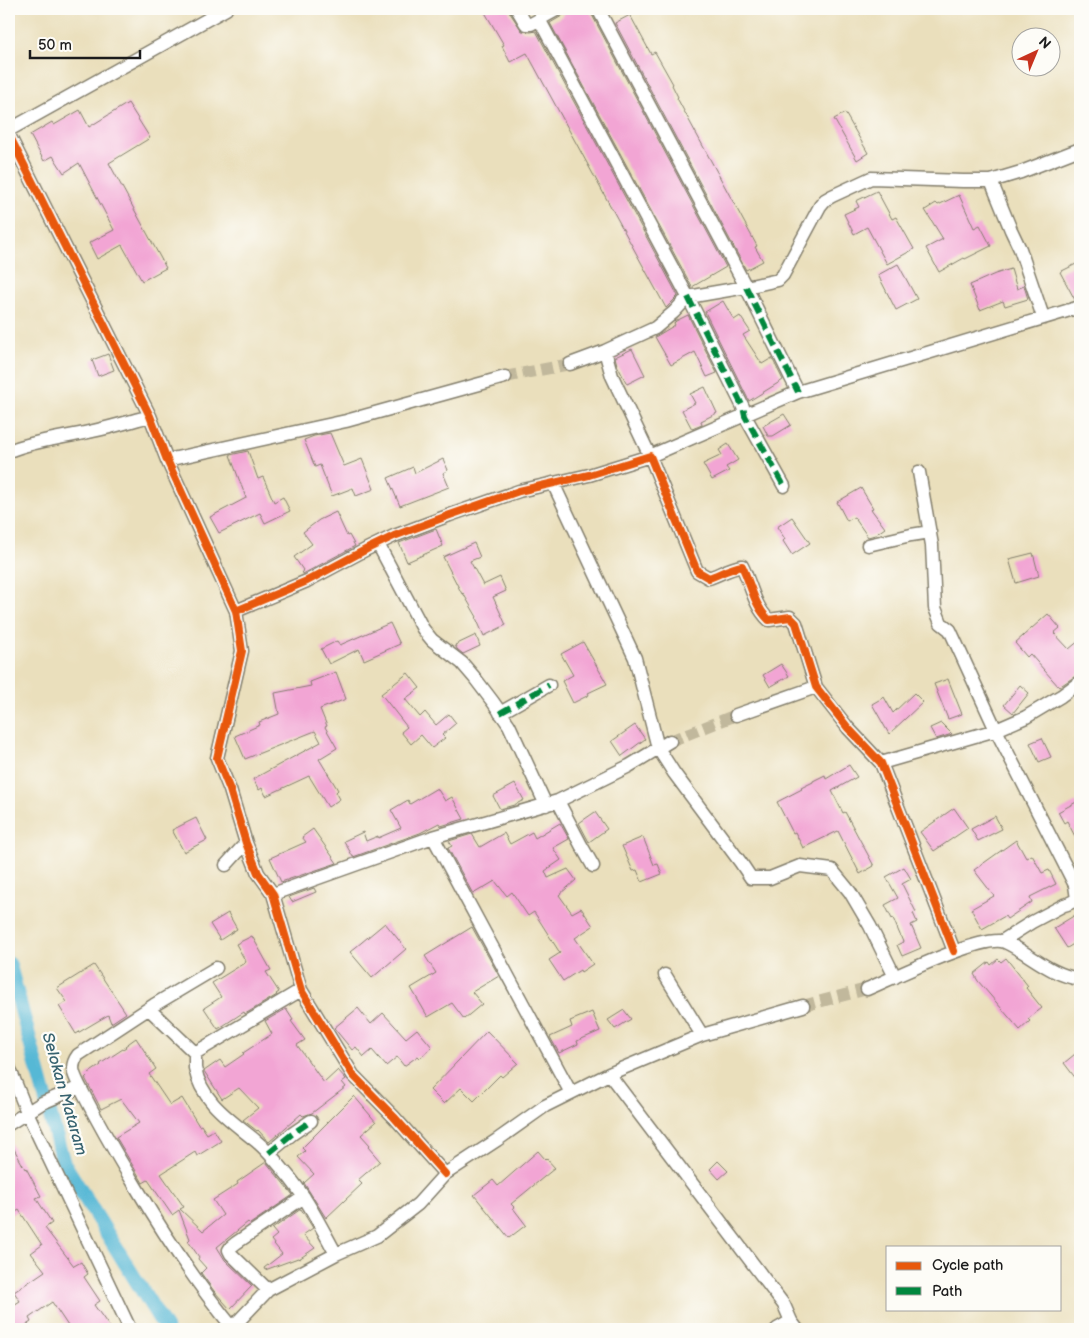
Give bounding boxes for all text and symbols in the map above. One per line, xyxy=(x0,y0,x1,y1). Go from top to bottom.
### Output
scale bar xyxy=(30,28,140,60)
north arrow xyxy=(1012,28,1062,78)
text: N xyxy=(1035,33,1054,53)
text: 50 m xyxy=(38,36,72,55)
water label: Selokan Mataram xyxy=(37,1030,91,1158)
legend xyxy=(886,1246,1062,1310)
text: Cycle path xyxy=(932,1256,1003,1275)
text: Path xyxy=(932,1282,962,1301)

